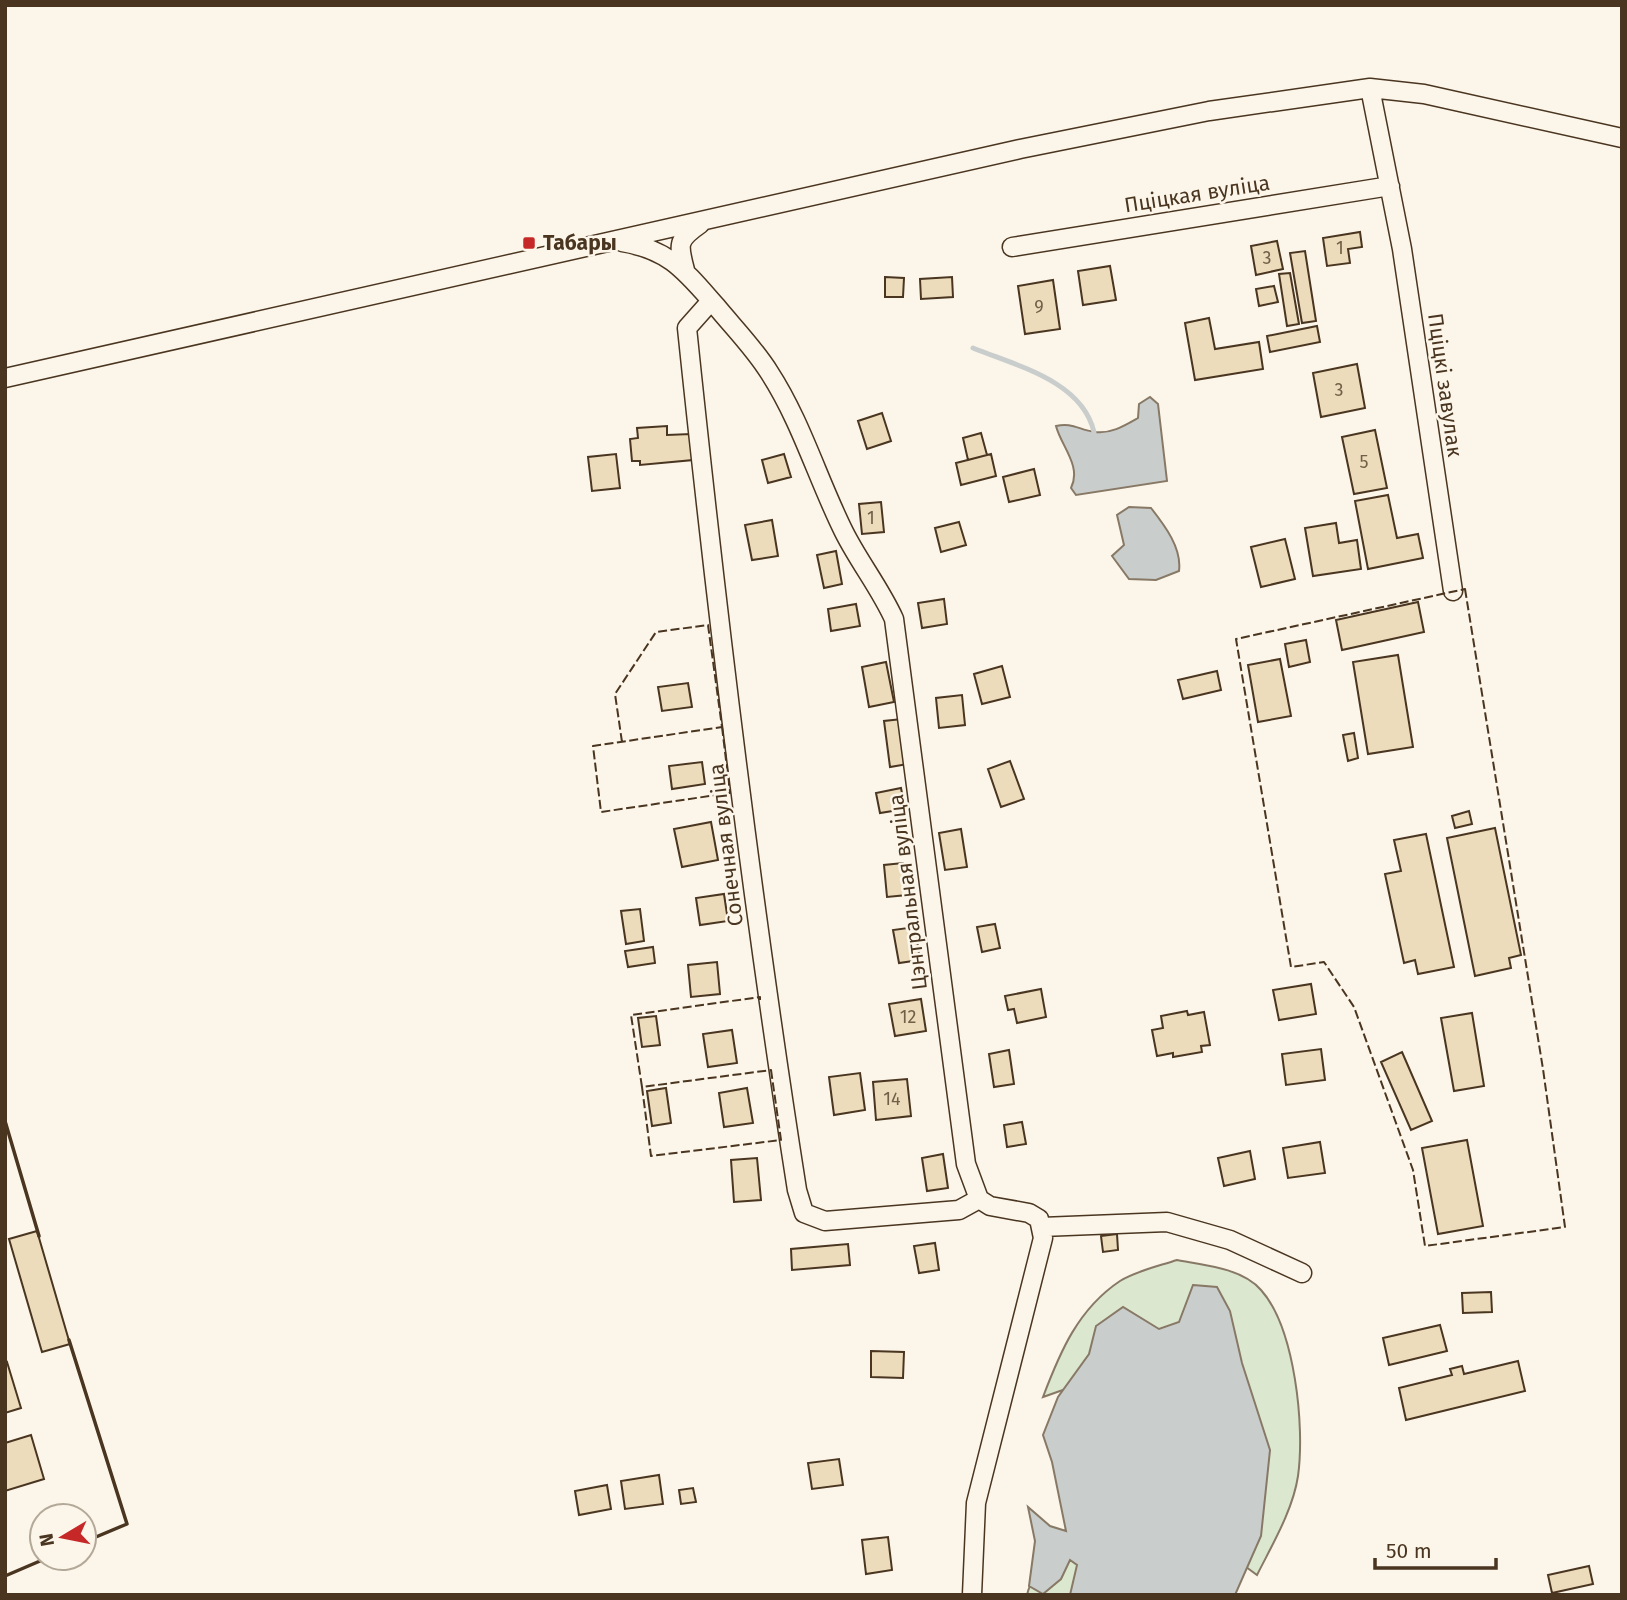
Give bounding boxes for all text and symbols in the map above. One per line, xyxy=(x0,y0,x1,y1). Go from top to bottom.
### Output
street label: Пціцкая вуліца xyxy=(1122,170,1272,218)
place label: Табары xyxy=(543,230,617,256)
marker: Табары xyxy=(521,235,537,251)
house number: 1 xyxy=(1336,237,1344,259)
house number: 3 xyxy=(1263,247,1271,269)
house number: 9 xyxy=(1034,296,1044,318)
street label: Пціцкі завулак xyxy=(1422,311,1468,459)
house number: 3 xyxy=(1335,379,1343,401)
house number: 5 xyxy=(1359,451,1369,473)
house number: 1 xyxy=(867,507,875,529)
street label: Сонечная вуліца xyxy=(703,762,749,928)
street label: Цэнтральная вуліца xyxy=(883,793,933,991)
house number: 12 xyxy=(900,1006,916,1028)
house number: 14 xyxy=(883,1088,901,1110)
north arrow xyxy=(28,1502,98,1572)
scale bar xyxy=(1375,1526,1496,1570)
text: N xyxy=(34,1532,59,1548)
text: 50 m xyxy=(1386,1538,1432,1564)

